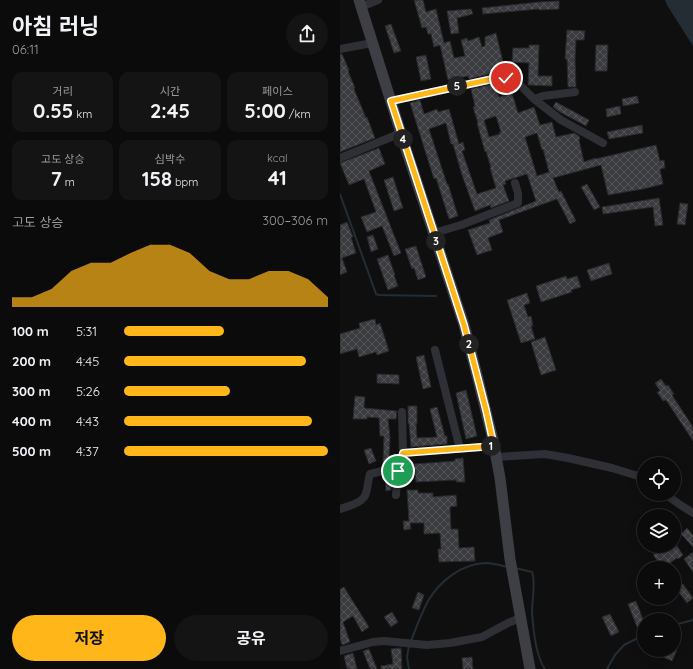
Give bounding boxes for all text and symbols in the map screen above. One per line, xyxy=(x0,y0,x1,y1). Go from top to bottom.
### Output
text: 아침 러닝 xyxy=(12,12,99,40)
button: share xyxy=(286,13,328,55)
text: 06:11 xyxy=(12,41,39,57)
pin xyxy=(489,61,523,95)
icon: check xyxy=(495,67,517,89)
pin: 5 xyxy=(447,76,467,96)
text: 5 xyxy=(454,79,460,93)
text: 거리 xyxy=(53,84,73,98)
text: 시간 xyxy=(160,84,180,98)
text: 페이스 xyxy=(262,84,293,98)
text: 0.55 xyxy=(33,98,73,123)
text: 2:45 xyxy=(150,98,190,123)
text: 5:00 xyxy=(244,98,286,123)
text: km xyxy=(73,107,92,121)
text: /km xyxy=(286,107,310,121)
pin: 4 xyxy=(393,129,413,149)
text: 4 xyxy=(400,132,406,146)
text: kcal xyxy=(267,151,288,165)
text: 고도 상승 xyxy=(41,152,84,166)
text: 심박수 xyxy=(155,152,185,166)
text: 41 xyxy=(268,165,287,190)
text: 7 xyxy=(51,166,62,191)
text: 158 xyxy=(142,166,172,191)
text: m xyxy=(62,175,75,189)
text: bpm xyxy=(172,175,198,189)
text: 300–306 m xyxy=(262,212,328,228)
text: 고도 상승 xyxy=(12,214,63,230)
pin: 3 xyxy=(426,231,446,251)
text: 3 xyxy=(433,234,439,248)
text: 100 m xyxy=(12,323,49,339)
text: 5:31 xyxy=(76,323,97,339)
pin: 2 xyxy=(459,334,479,354)
text: 2 xyxy=(466,337,472,351)
text: 200 m xyxy=(12,353,51,369)
text: 4:45 xyxy=(76,353,99,369)
text: 300 m xyxy=(12,383,51,399)
text: 5:26 xyxy=(76,383,100,399)
text: 400 m xyxy=(12,413,51,429)
text: 4:43 xyxy=(76,413,99,429)
pin: 1 xyxy=(481,436,501,456)
text: 1 xyxy=(489,439,493,453)
text: 500 m xyxy=(12,443,51,459)
text: 4:37 xyxy=(76,443,99,459)
pin xyxy=(381,454,415,488)
map controls xyxy=(637,457,681,657)
button: locate xyxy=(637,457,681,501)
icon: arrive xyxy=(387,460,409,482)
button: layers xyxy=(637,509,681,553)
button: + xyxy=(637,561,681,605)
button: − xyxy=(637,613,681,657)
button: 저장 xyxy=(12,615,166,661)
button: 공유 xyxy=(174,615,328,661)

